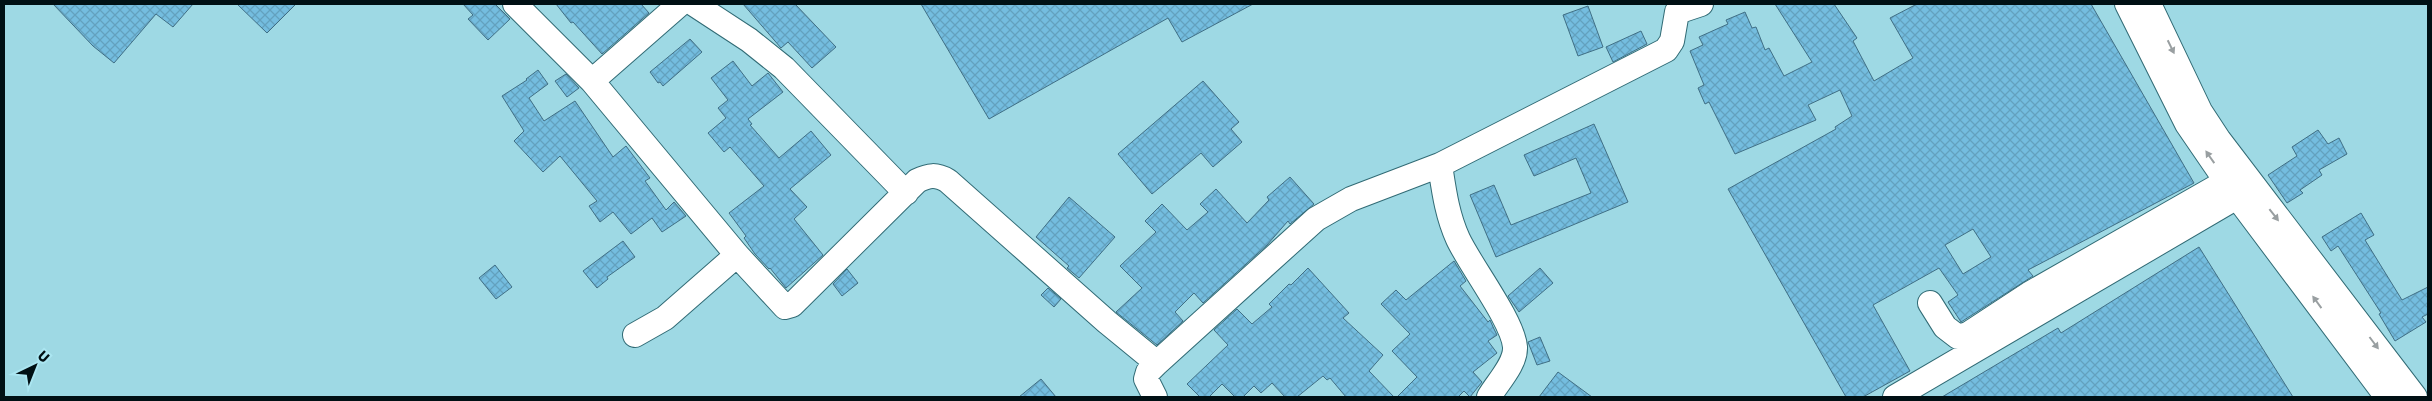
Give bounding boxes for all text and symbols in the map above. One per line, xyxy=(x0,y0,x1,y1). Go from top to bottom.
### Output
one-way arrow xyxy=(2167,40,2175,55)
one-way arrow xyxy=(2205,150,2215,163)
one-way arrow xyxy=(2269,208,2280,221)
one-way arrow xyxy=(2311,296,2322,309)
one-way arrow xyxy=(2369,336,2379,350)
north arrow xyxy=(10,341,60,391)
text: U xyxy=(33,346,54,367)

